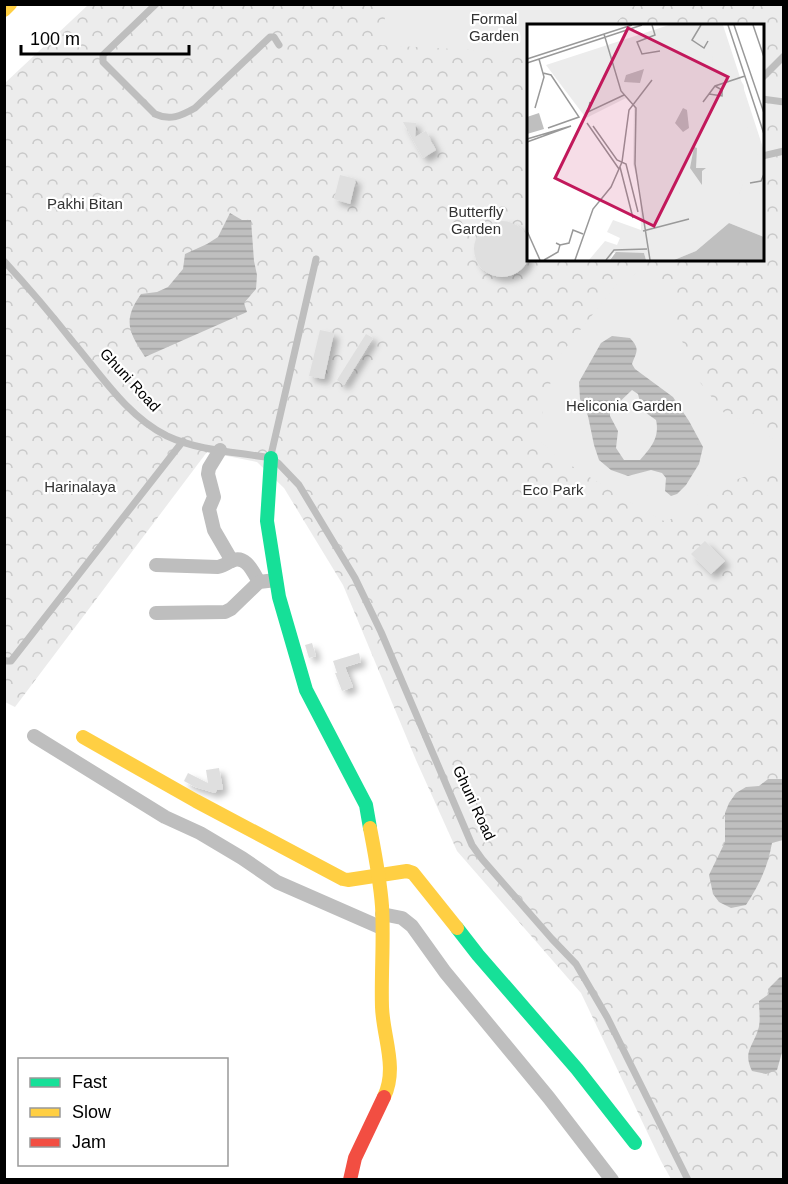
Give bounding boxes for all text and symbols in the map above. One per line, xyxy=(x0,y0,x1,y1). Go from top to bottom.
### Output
park label: Formal Garden xyxy=(469,10,519,44)
scale bar xyxy=(21,18,189,56)
inset map xyxy=(527,24,764,261)
text: 100 m xyxy=(30,29,80,49)
park label: Pakhi Bitan xyxy=(47,195,123,212)
park label: Butterfly Garden xyxy=(448,203,504,237)
street label: Ghuni Road xyxy=(97,345,164,415)
park label: Heliconia Garden xyxy=(566,397,682,414)
park label: Harinalaya xyxy=(44,478,117,495)
park label: Eco Park xyxy=(523,481,584,498)
street label: Ghuni Road xyxy=(450,763,499,843)
legend xyxy=(18,1058,228,1166)
text: Fast xyxy=(72,1072,107,1092)
text: Slow xyxy=(72,1102,112,1122)
text: Jam xyxy=(72,1132,106,1152)

